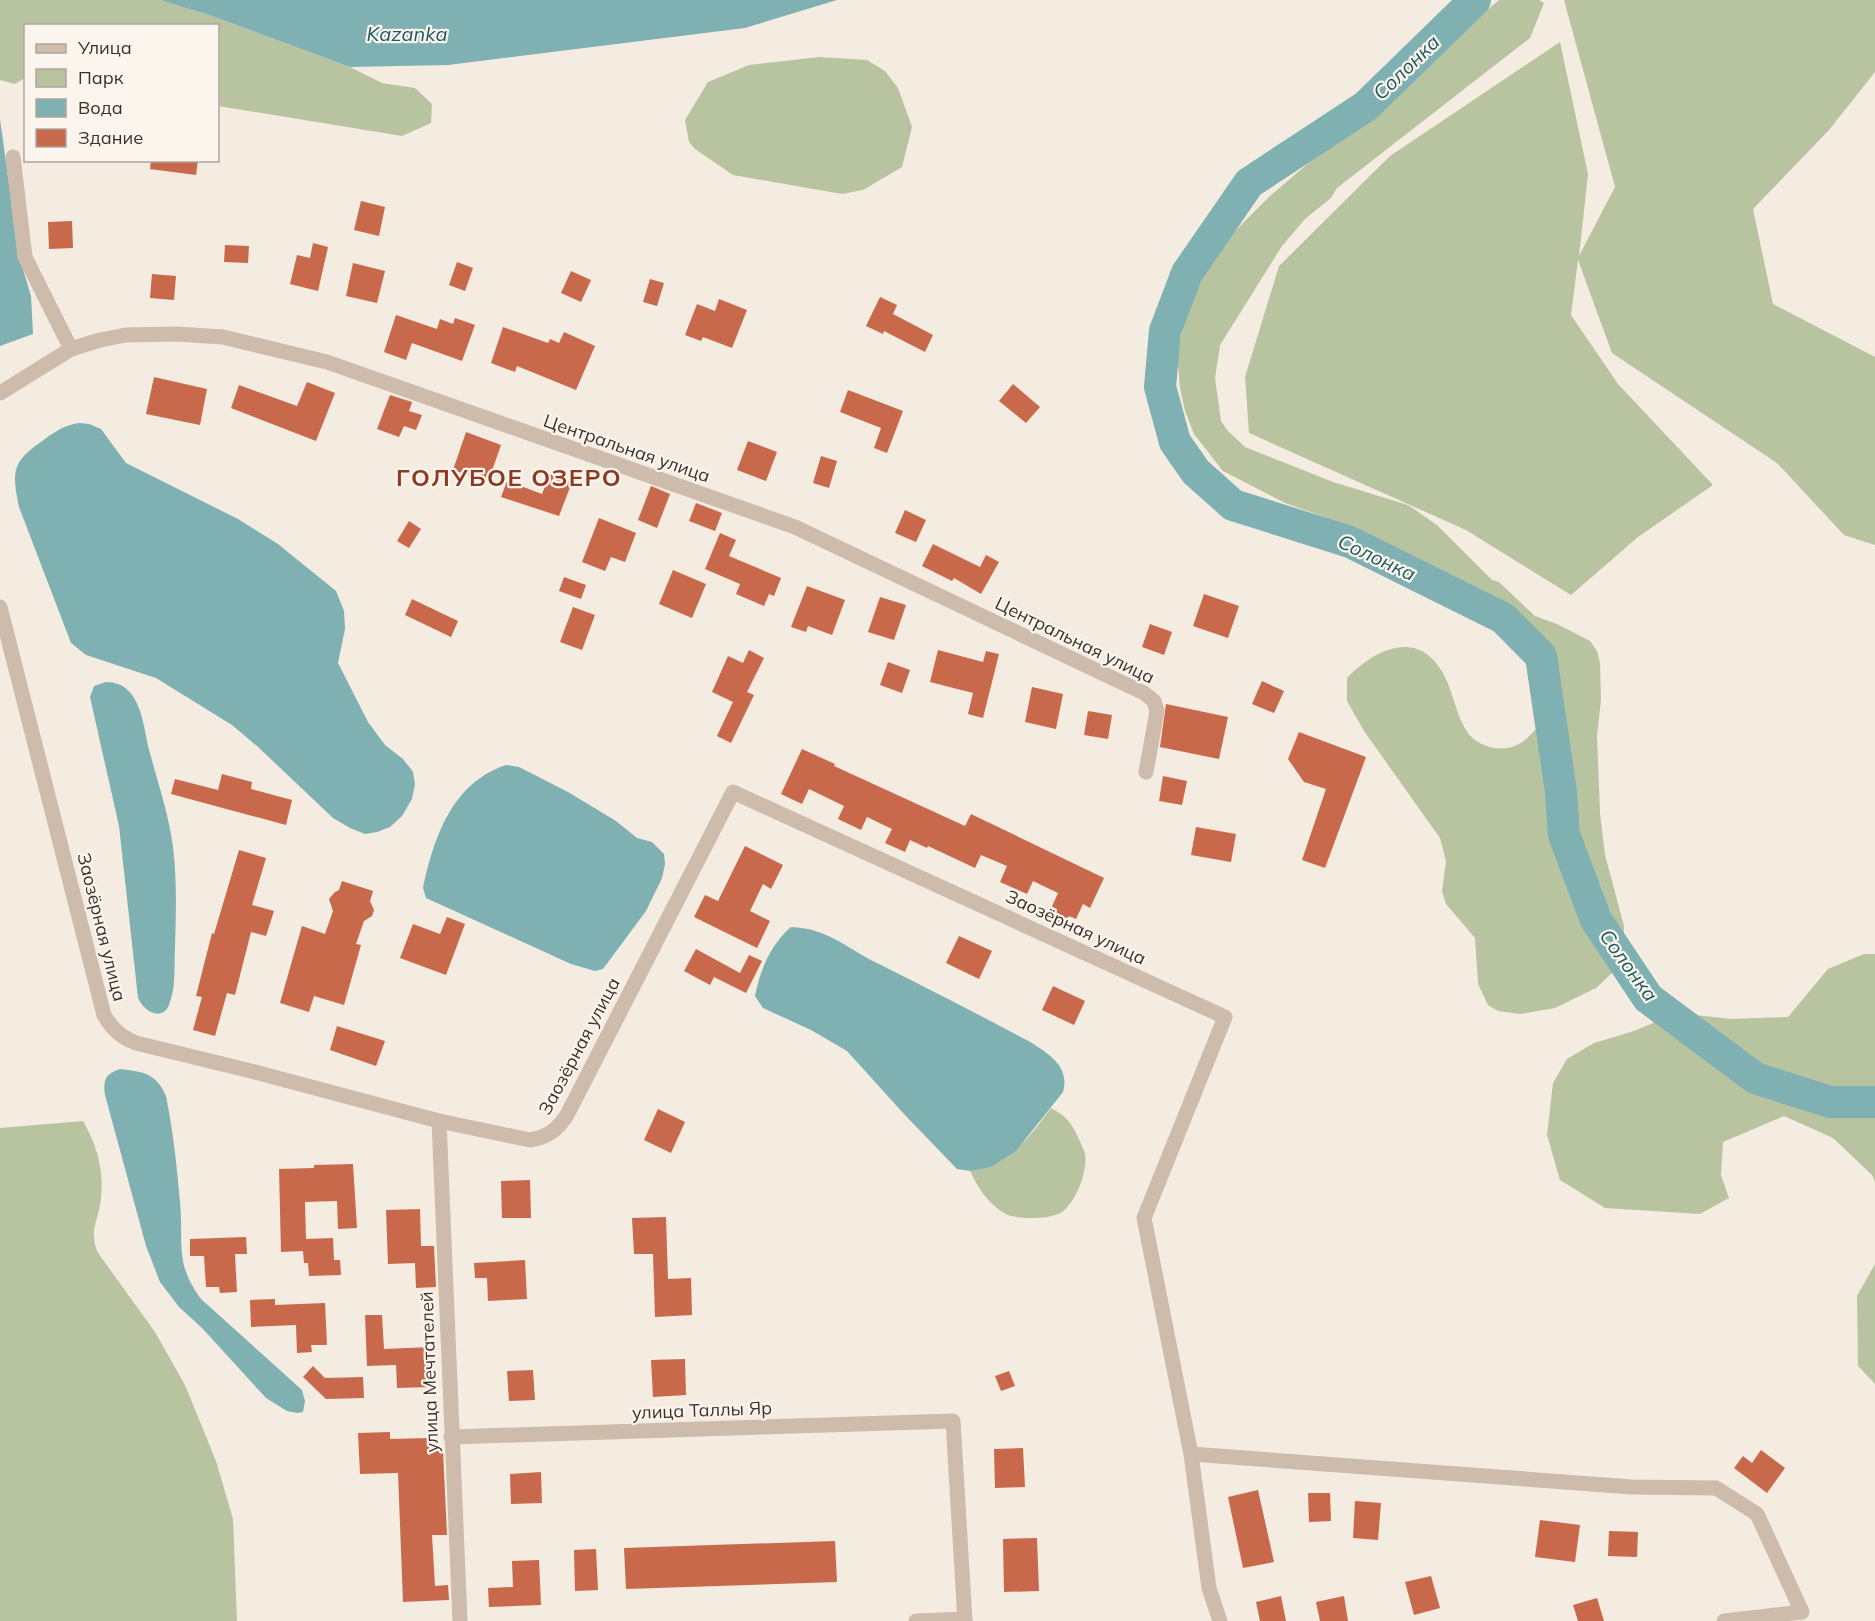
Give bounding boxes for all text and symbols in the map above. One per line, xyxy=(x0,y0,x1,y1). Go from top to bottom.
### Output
water label: Kazanka xyxy=(367,21,447,46)
legend xyxy=(24,24,219,162)
water label: Солонка xyxy=(1367,29,1445,105)
text: Улица xyxy=(77,36,132,59)
text: Парк xyxy=(78,66,124,89)
text: Вода xyxy=(78,96,123,119)
text: Здание xyxy=(78,126,143,149)
street label: Центральная улица xyxy=(541,409,713,487)
district label: ГОЛУБОЕ ОЗЕРО xyxy=(396,462,622,492)
water label: Солонка xyxy=(1334,528,1420,586)
street label: Центральная улица xyxy=(991,591,1159,689)
street label: Заозёрная улица xyxy=(72,850,132,1004)
street label: Заозёрная улица xyxy=(1002,884,1150,970)
water label: Солонка xyxy=(1594,924,1664,1006)
street label: Заозёрная улица xyxy=(533,973,625,1119)
street label: улица Мечтателей xyxy=(415,1291,443,1453)
street label: улица Таллы Яр xyxy=(632,1396,772,1424)

